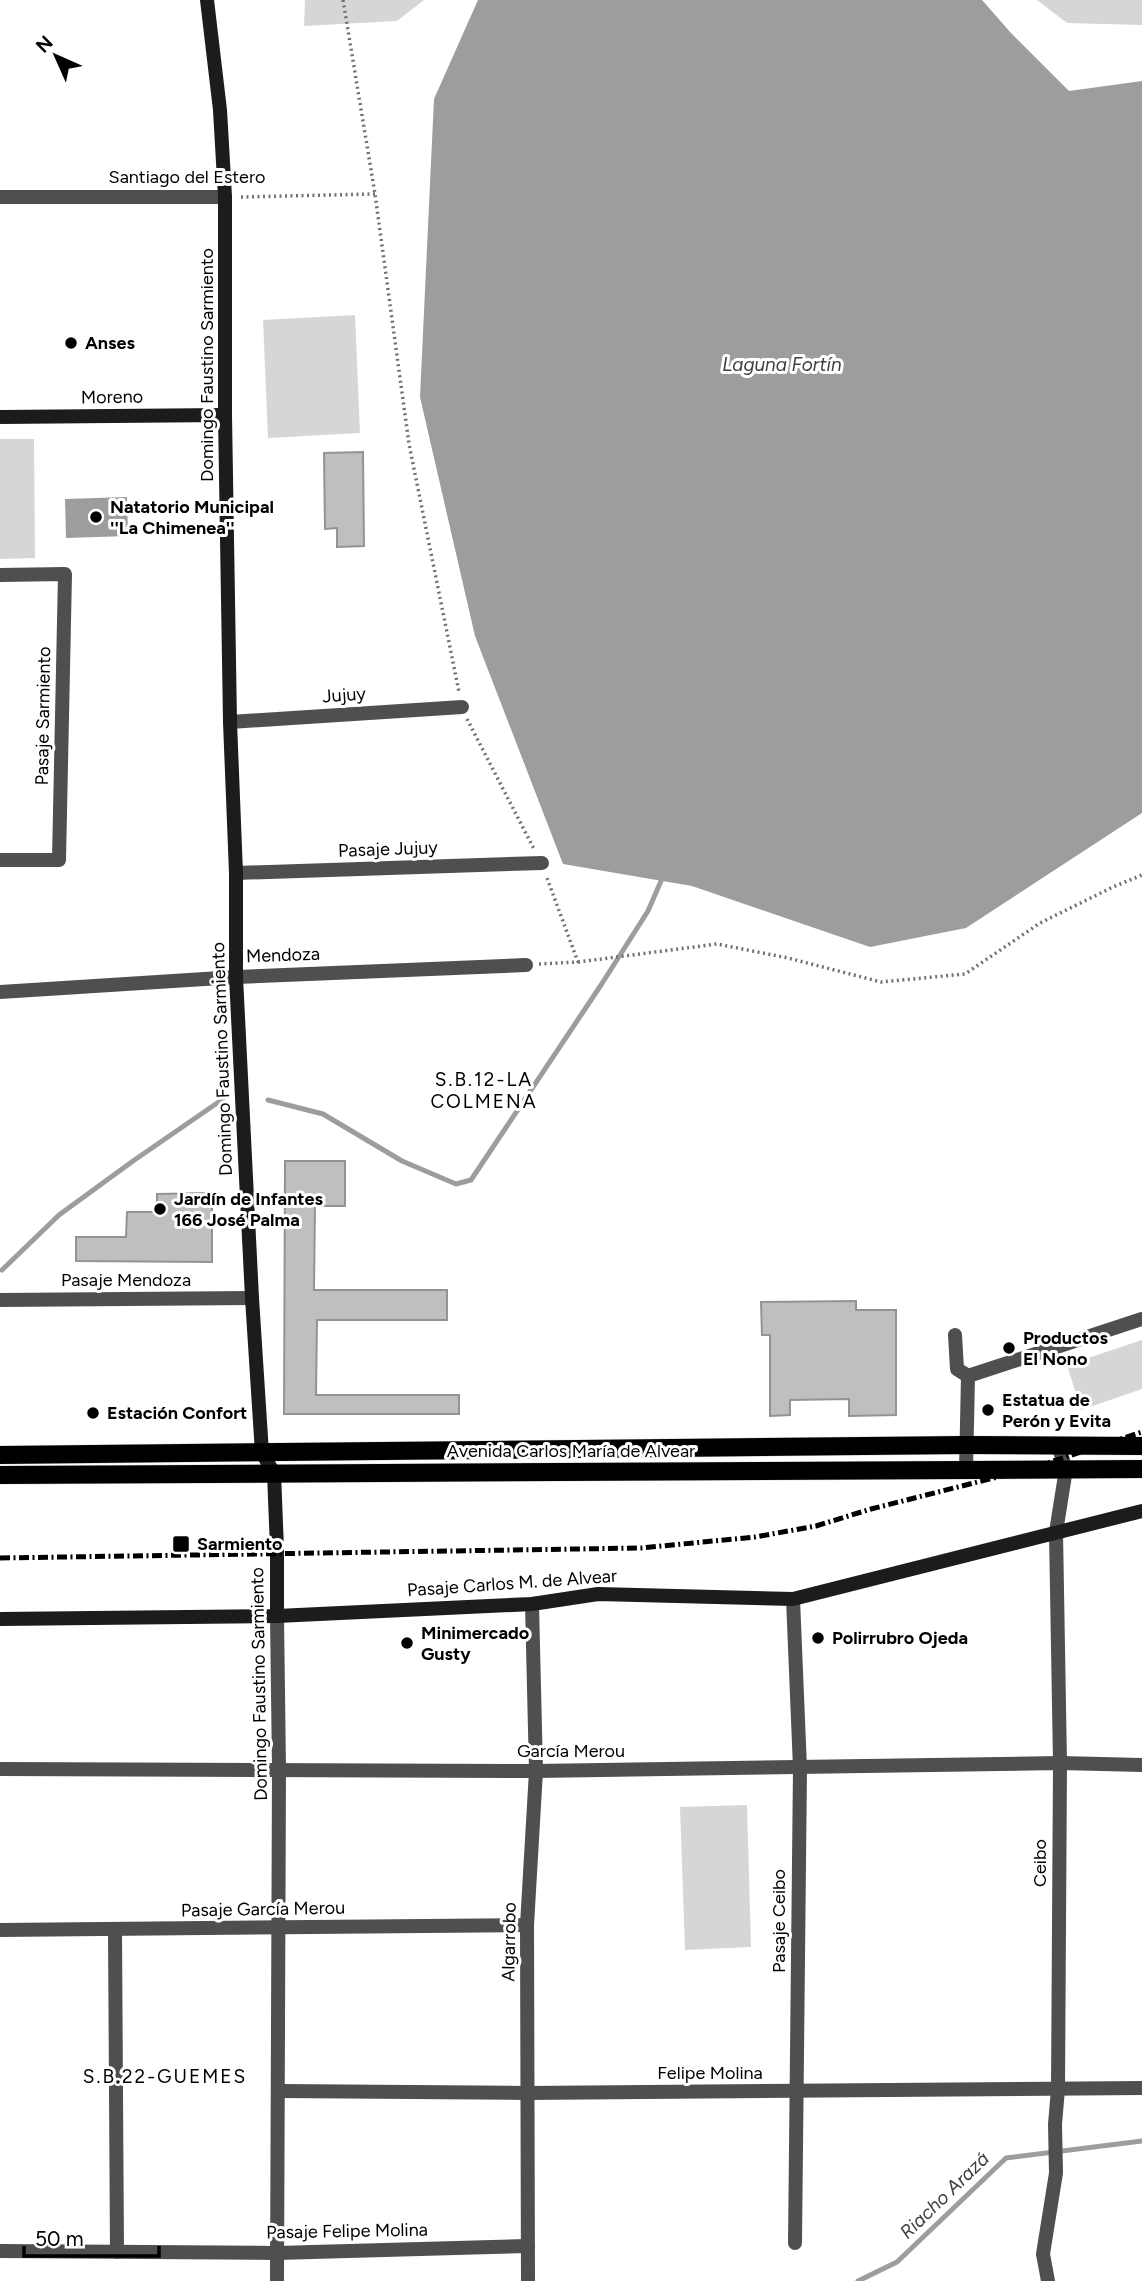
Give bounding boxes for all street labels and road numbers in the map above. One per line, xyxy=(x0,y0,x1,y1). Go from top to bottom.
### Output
street label: Santiago del Estero xyxy=(109,166,265,188)
street label: Domingo Faustino Sarmiento xyxy=(196,248,218,482)
street label: Moreno xyxy=(81,385,143,409)
street label: Pasaje Sarmiento xyxy=(31,646,55,786)
street label: Jujuy xyxy=(321,682,367,707)
street label: Pasaje Jujuy xyxy=(338,836,439,862)
street label: Domingo Faustino Sarmiento xyxy=(207,942,237,1176)
street label: Mendoza xyxy=(246,943,320,967)
street label: Pasaje Mendoza xyxy=(61,1269,191,1291)
street label: Avenida Carlos María de Alvear xyxy=(447,1440,695,1462)
street label: Pasaje Carlos M. de Alvear xyxy=(406,1565,618,1601)
street label: Domingo Faustino Sarmiento xyxy=(246,1567,272,1801)
street label: García Merou xyxy=(517,1740,625,1762)
street label: Ceibo xyxy=(1029,1839,1051,1887)
street label: Pasaje Ceibo xyxy=(768,1869,790,1973)
street label: Pasaje García Merou xyxy=(181,1897,345,1921)
street label: Algarrobo xyxy=(497,1902,521,1982)
street label: Felipe Molina xyxy=(657,2062,763,2084)
street label: Pasaje Felipe Molina xyxy=(266,2219,428,2243)

